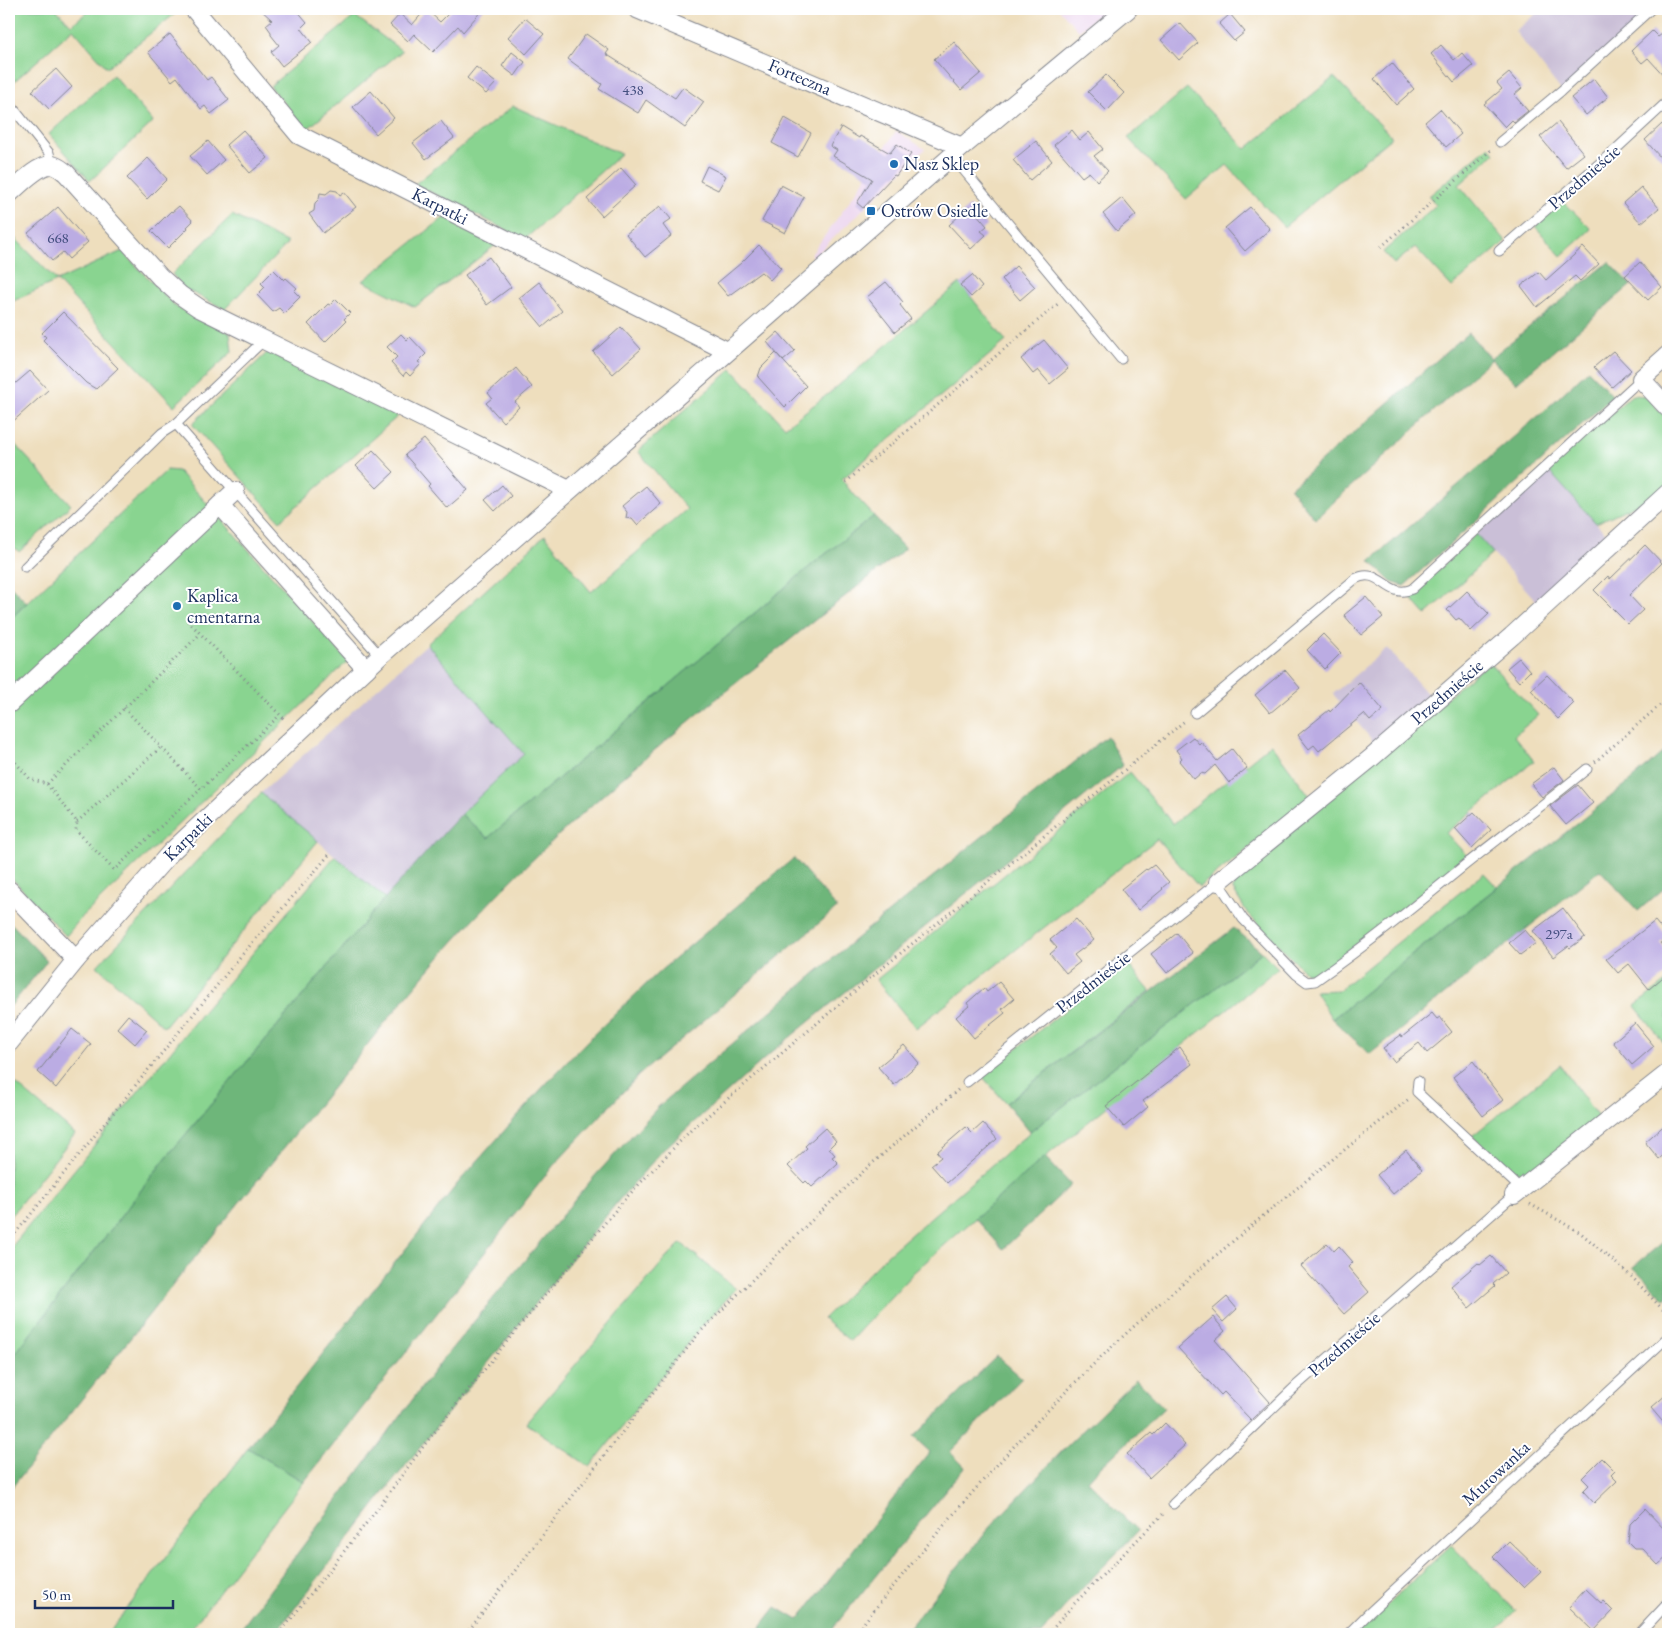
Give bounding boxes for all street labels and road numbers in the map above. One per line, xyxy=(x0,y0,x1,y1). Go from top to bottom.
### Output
street label: Forteczna xyxy=(765,53,836,100)
street label: Przedmieście xyxy=(1543,139,1625,214)
street label: Karpatki xyxy=(408,182,473,230)
street label: Przedmieście xyxy=(1406,654,1488,729)
street label: Karpatki xyxy=(158,807,218,866)
street label: Przedmieście xyxy=(1051,945,1135,1018)
street label: Przedmieście xyxy=(1303,1306,1385,1381)
street label: Murowanka xyxy=(1457,1435,1535,1510)

